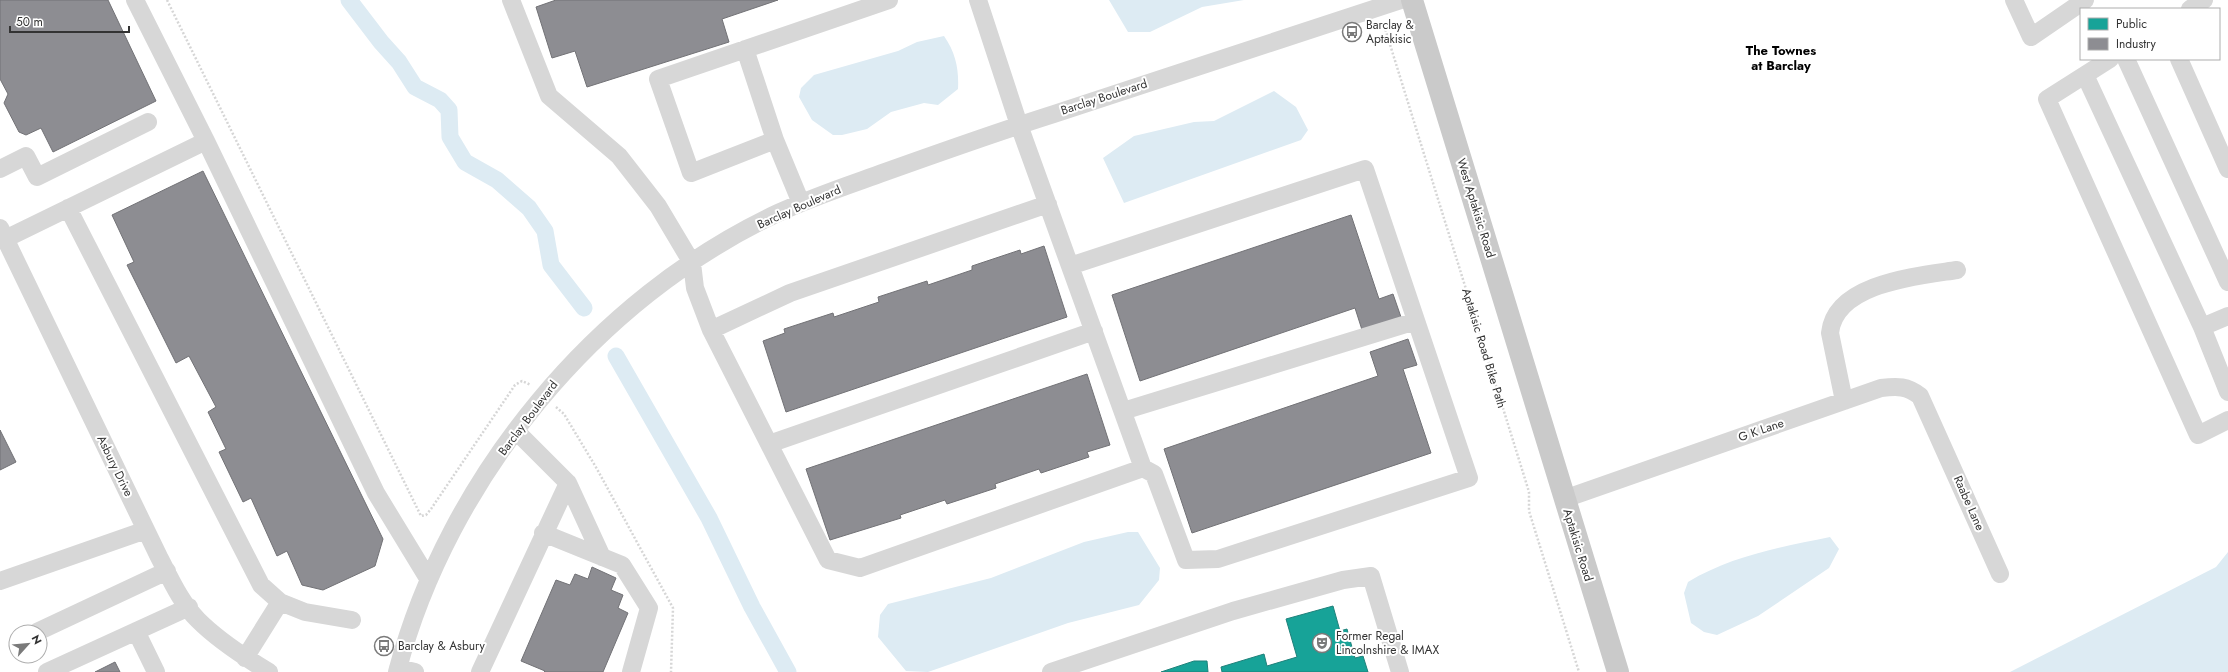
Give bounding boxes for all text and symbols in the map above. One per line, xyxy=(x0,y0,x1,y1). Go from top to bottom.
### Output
scale bar xyxy=(10,8,129,34)
legend xyxy=(2080,8,2220,60)
text: 50 m xyxy=(16,13,43,31)
text: Public xyxy=(2116,15,2147,33)
place label: Barclay & Aptakisic xyxy=(1366,16,1414,48)
bus stop icon: Barclay & Aptakisic xyxy=(1341,21,1363,43)
text: Industry xyxy=(2116,35,2157,53)
district label: The Townes at Barclay xyxy=(1746,41,1816,75)
street label: Barclay Boulevard xyxy=(1059,75,1149,119)
street label: West Aptakisic Road xyxy=(1452,156,1500,260)
street label: Barclay Boulevard xyxy=(754,181,844,233)
street label: Aptakisic Road Bike Path xyxy=(1457,286,1511,410)
street label: Barclay Boulevard xyxy=(494,377,562,459)
street label: G K Lane xyxy=(1736,414,1786,446)
street label: Asbury Drive xyxy=(92,432,138,500)
street label: Raabe Lane xyxy=(1949,473,1989,533)
street label: Aptakisic Road xyxy=(1558,507,1598,583)
north arrow xyxy=(8,624,48,664)
place label: Former Regal Lincolnshire & IMAX xyxy=(1336,627,1439,659)
text: N xyxy=(28,632,46,647)
theatre icon: Former Regal Lincolnshire & IMAX xyxy=(1311,632,1333,654)
bus stop icon: Barclay & Asbury xyxy=(373,635,395,657)
place label: Barclay & Asbury xyxy=(398,637,486,655)

